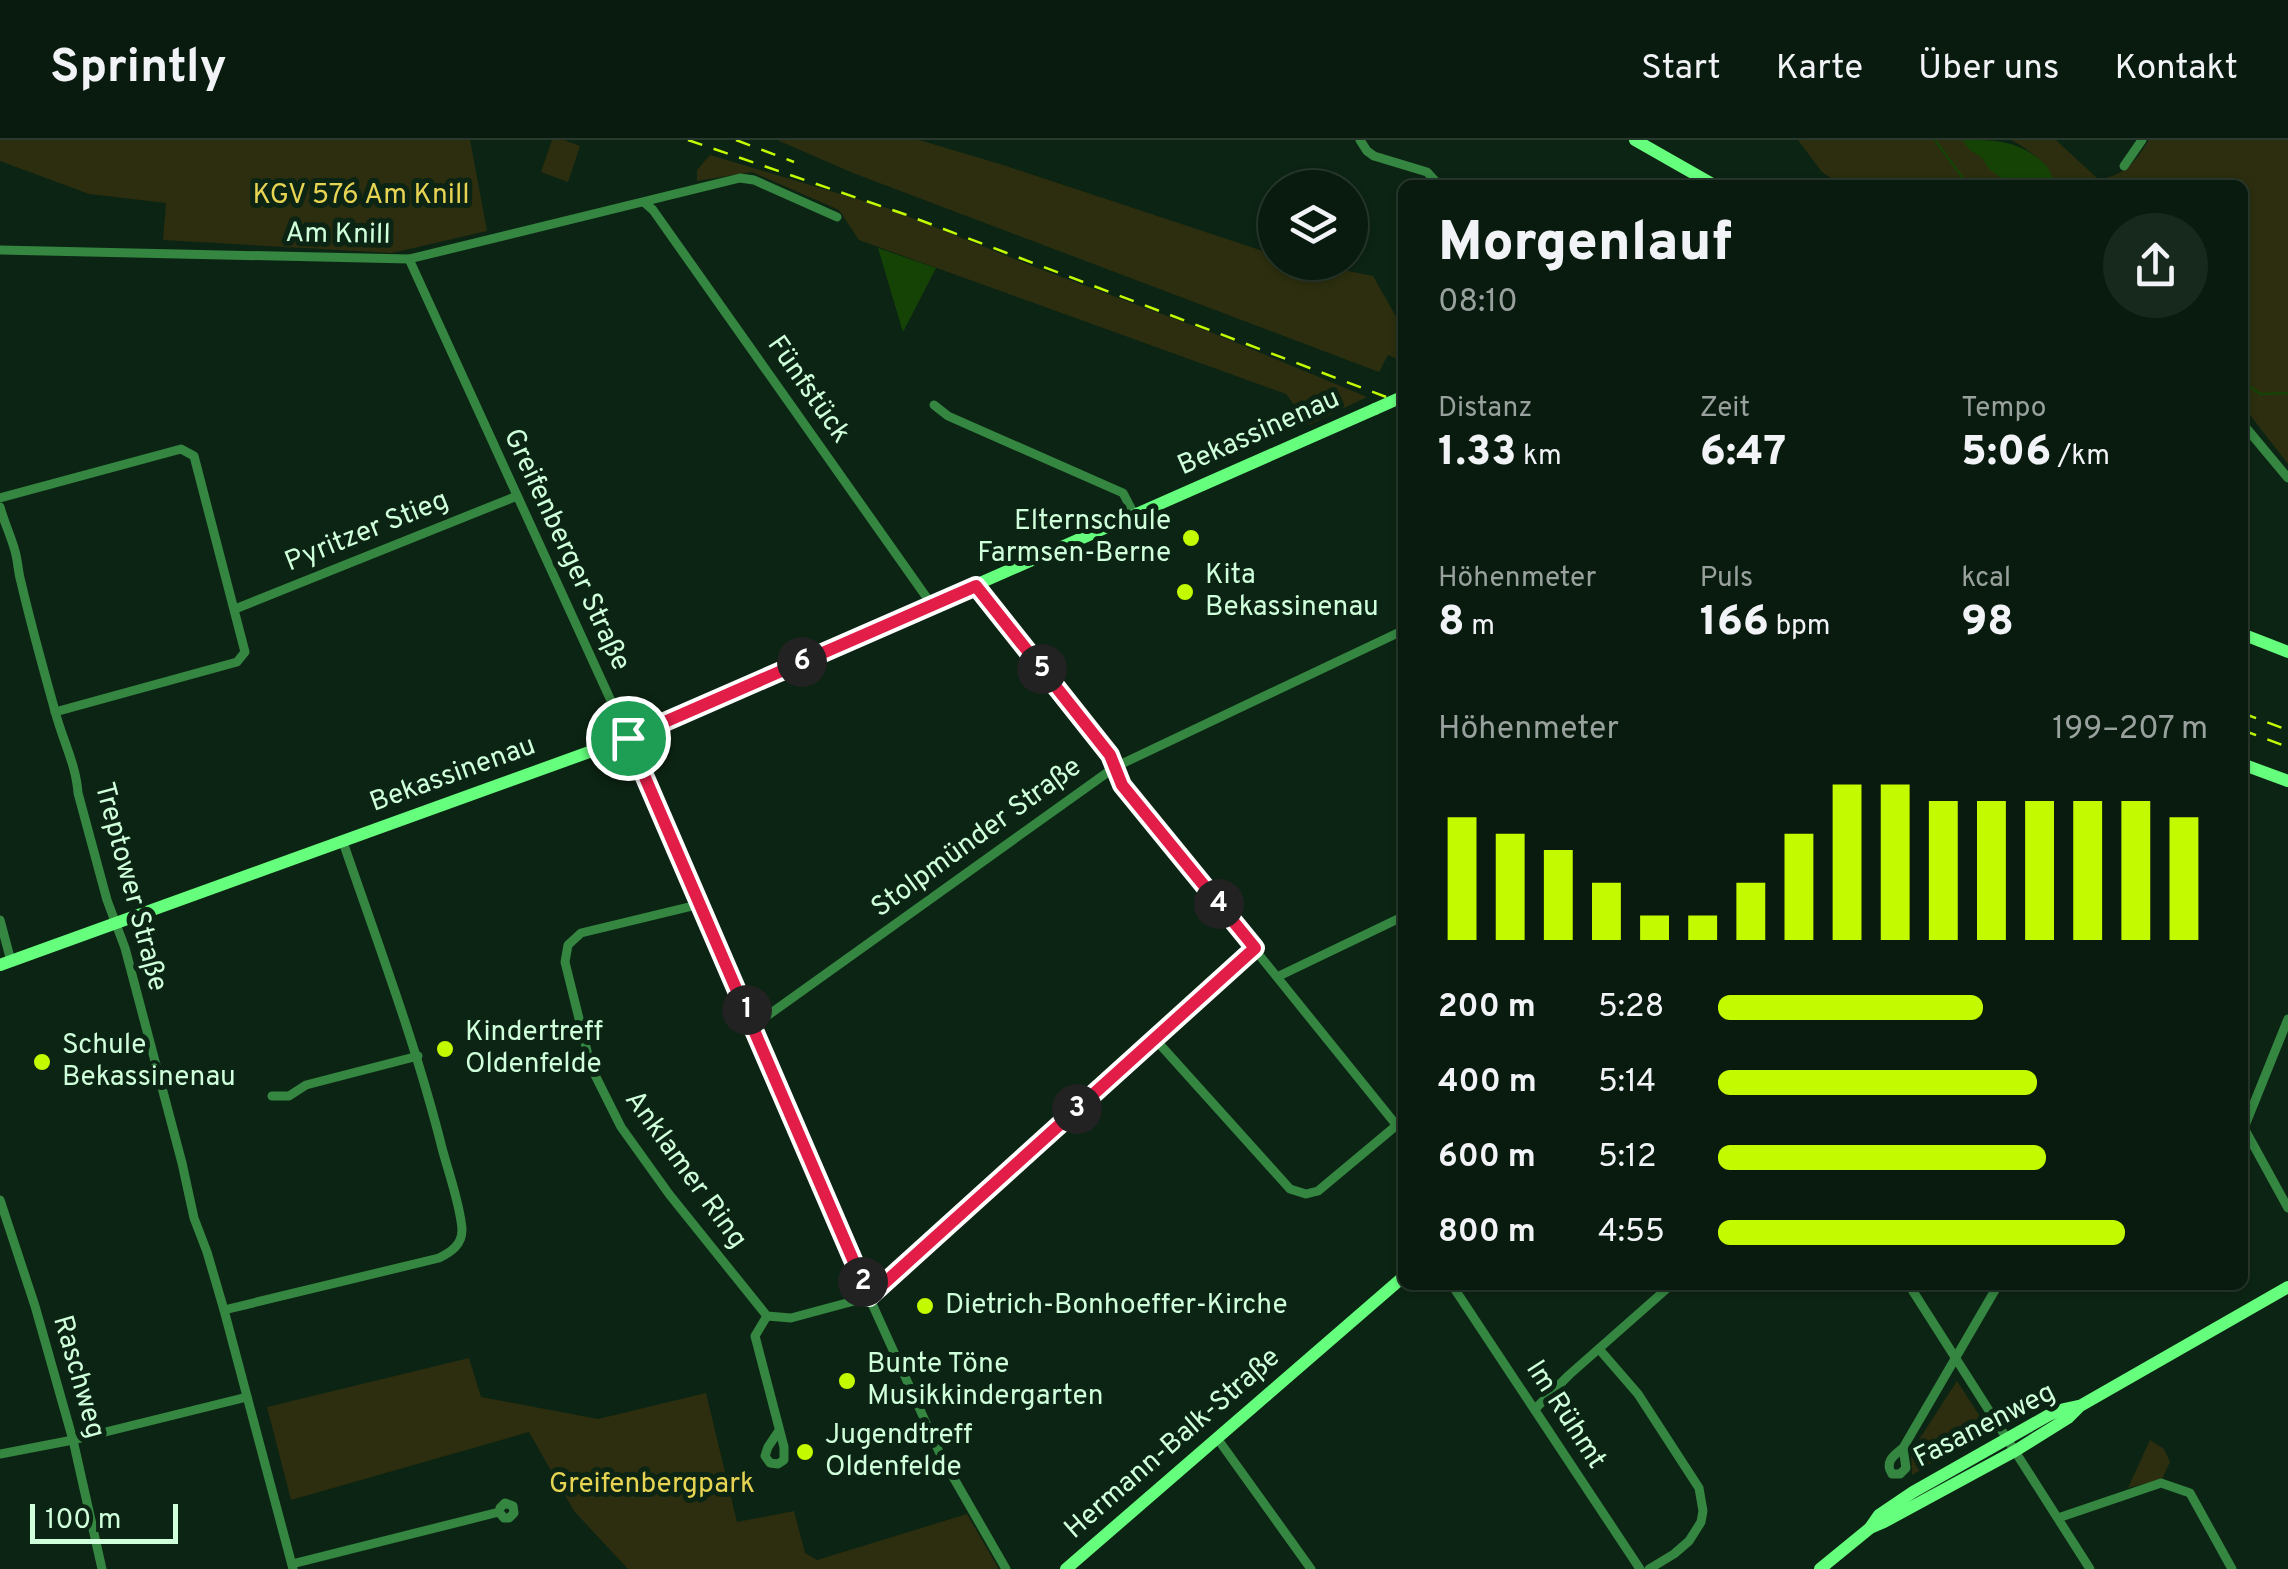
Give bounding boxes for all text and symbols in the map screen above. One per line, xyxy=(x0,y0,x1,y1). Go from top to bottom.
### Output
text: Sprintly xyxy=(50,39,227,99)
text: Start xyxy=(1641,47,1721,91)
text: Karte xyxy=(1776,47,1863,91)
text: Über uns xyxy=(1918,47,2059,91)
text: Kontakt xyxy=(2114,47,2238,91)
map controls xyxy=(1258,170,1368,280)
button: layers xyxy=(1258,170,1368,280)
park label: KGV 576 Am Knill xyxy=(252,178,470,214)
text: Morgenlauf xyxy=(1438,210,1732,280)
button: share xyxy=(2103,213,2208,318)
street label: Am Knill xyxy=(285,216,391,254)
text: 08:10 xyxy=(1438,283,1518,323)
street label: Fünfstück xyxy=(758,329,858,451)
street label: Bekassinenau xyxy=(1172,381,1346,485)
text: Distanz xyxy=(1438,391,1532,427)
text: Zeit xyxy=(1700,391,1750,427)
text: Tempo xyxy=(1961,391,2046,427)
street label: Greifenberger Straße xyxy=(494,423,638,677)
text: 1.33 xyxy=(1438,427,1516,480)
text: 6:47 xyxy=(1700,427,1786,480)
text: 5:06 xyxy=(1961,427,2051,480)
text: km xyxy=(1516,439,1562,475)
text: /km xyxy=(2051,439,2110,475)
street label: Pyritzer Stieg xyxy=(280,483,454,581)
place label: Elternschule Farmsen-Berne xyxy=(977,504,1171,572)
marker: Elternschule Farmsen-Berne xyxy=(1180,527,1202,549)
place label: Kita Bekassinenau xyxy=(1205,558,1379,626)
text: Höhenmeter xyxy=(1438,561,1596,597)
text: Puls xyxy=(1700,561,1753,597)
text: kcal xyxy=(1961,561,2011,597)
marker: Kita Bekassinenau xyxy=(1174,581,1196,603)
text: 8 xyxy=(1438,597,1465,650)
text: 166 xyxy=(1700,597,1769,650)
text: 98 xyxy=(1961,597,2014,650)
text: m xyxy=(1465,609,1495,645)
text: bpm xyxy=(1769,609,1831,645)
pin: 6 xyxy=(777,637,827,687)
text: 6 xyxy=(793,644,811,680)
pin: 5 xyxy=(1017,644,1067,694)
text: 5 xyxy=(1033,651,1051,687)
pin xyxy=(586,696,671,781)
text: Höhenmeter xyxy=(1438,710,1619,750)
text: 199–207 m xyxy=(2052,710,2208,750)
icon: arrive xyxy=(601,711,656,766)
street label: Bekassinenau xyxy=(365,728,541,822)
street label: Stolpmünder Straße xyxy=(865,750,1089,926)
street label: Treptower Straße xyxy=(85,779,175,995)
pin: 4 xyxy=(1194,879,1244,929)
text: 4 xyxy=(1210,886,1228,922)
pin: 1 xyxy=(722,985,772,1035)
text: 200 m xyxy=(1438,988,1536,1028)
text: 5:28 xyxy=(1598,988,1664,1028)
text: 1 xyxy=(741,992,753,1028)
place label: Kindertreff Oldenfelde xyxy=(465,1015,603,1083)
place label: Schule Bekassinenau xyxy=(62,1028,236,1096)
marker: Kindertreff Oldenfelde xyxy=(434,1038,456,1060)
marker: Schule Bekassinenau xyxy=(31,1051,53,1073)
text: 400 m xyxy=(1438,1063,1537,1103)
text: 5:14 xyxy=(1598,1063,1656,1103)
street label: Anklamer Ring xyxy=(616,1084,754,1256)
pin: 3 xyxy=(1052,1084,1102,1134)
text: 3 xyxy=(1069,1091,1085,1127)
text: 600 m xyxy=(1438,1138,1536,1178)
text: 5:12 xyxy=(1598,1138,1657,1178)
text: 800 m xyxy=(1438,1213,1536,1253)
text: 4:55 xyxy=(1598,1213,1665,1253)
pin: 2 xyxy=(838,1257,888,1307)
text: 2 xyxy=(854,1264,872,1300)
place label: Dietrich-Bonhoeffer-Kirche xyxy=(945,1288,1288,1324)
marker: Dietrich-Bonhoeffer-Kirche xyxy=(914,1295,936,1317)
street label: Raschweg xyxy=(43,1311,113,1443)
street label: Hermann-Balk-Straße xyxy=(1058,1340,1288,1548)
place label: Bunte Töne Musikkindergarten xyxy=(867,1347,1104,1415)
street label: Im Rühmt xyxy=(1517,1354,1613,1476)
marker: Bunte Töne Musikkindergarten xyxy=(836,1370,858,1392)
street label: Fasanenweg xyxy=(1908,1375,2062,1477)
place label: Jugendtreff Oldenfelde xyxy=(825,1418,973,1486)
marker: Jugendtreff Oldenfelde xyxy=(794,1441,816,1463)
park label: Greifenbergpark xyxy=(549,1467,755,1503)
scale bar xyxy=(30,1499,178,1544)
text: 100 m xyxy=(45,1503,121,1539)

